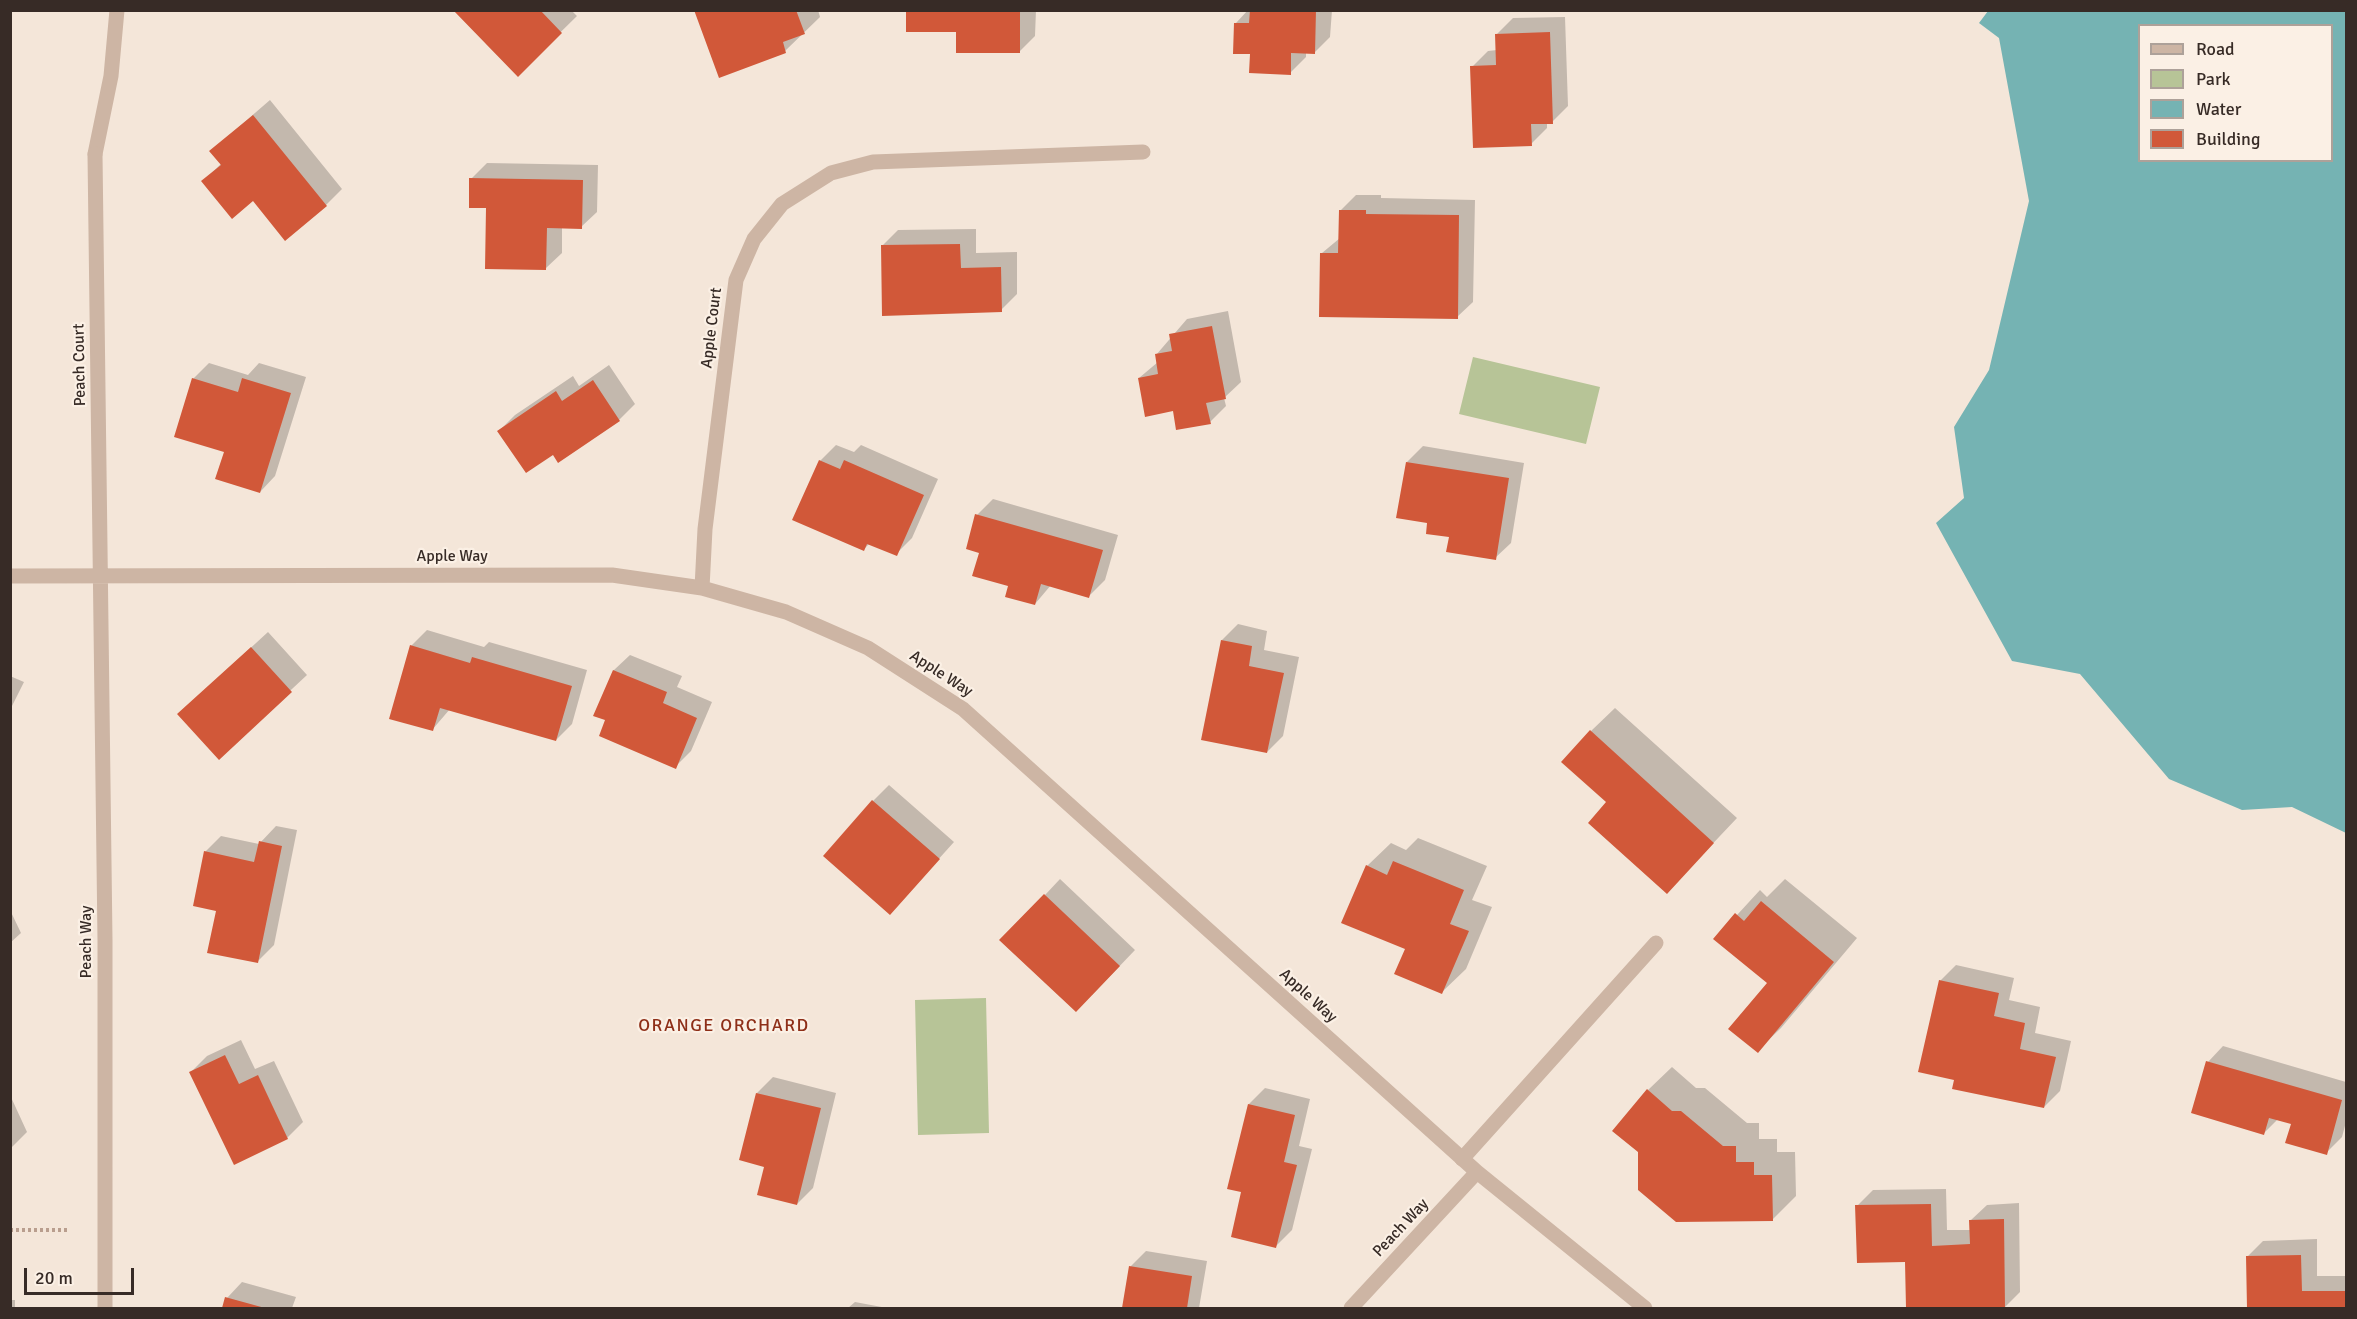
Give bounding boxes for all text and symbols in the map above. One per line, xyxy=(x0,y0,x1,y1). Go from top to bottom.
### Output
legend xyxy=(2138,24,2333,162)
text: Road xyxy=(2196,38,2235,60)
text: Park xyxy=(2196,68,2231,90)
text: Water xyxy=(2196,98,2241,120)
text: Building xyxy=(2196,128,2260,150)
street label: Apple Court xyxy=(698,287,726,369)
street label: Peach Court xyxy=(70,323,90,407)
street label: Apple Way xyxy=(416,547,488,567)
street label: Apple Way xyxy=(906,647,976,701)
street label: Peach Way xyxy=(77,906,97,978)
street label: Apple Way xyxy=(1275,965,1341,1027)
district label: ORANGE ORCHARD xyxy=(638,1015,810,1037)
street label: Peach Way xyxy=(1369,1195,1433,1261)
scale bar xyxy=(27,1256,136,1294)
text: 20 m xyxy=(35,1267,73,1289)

